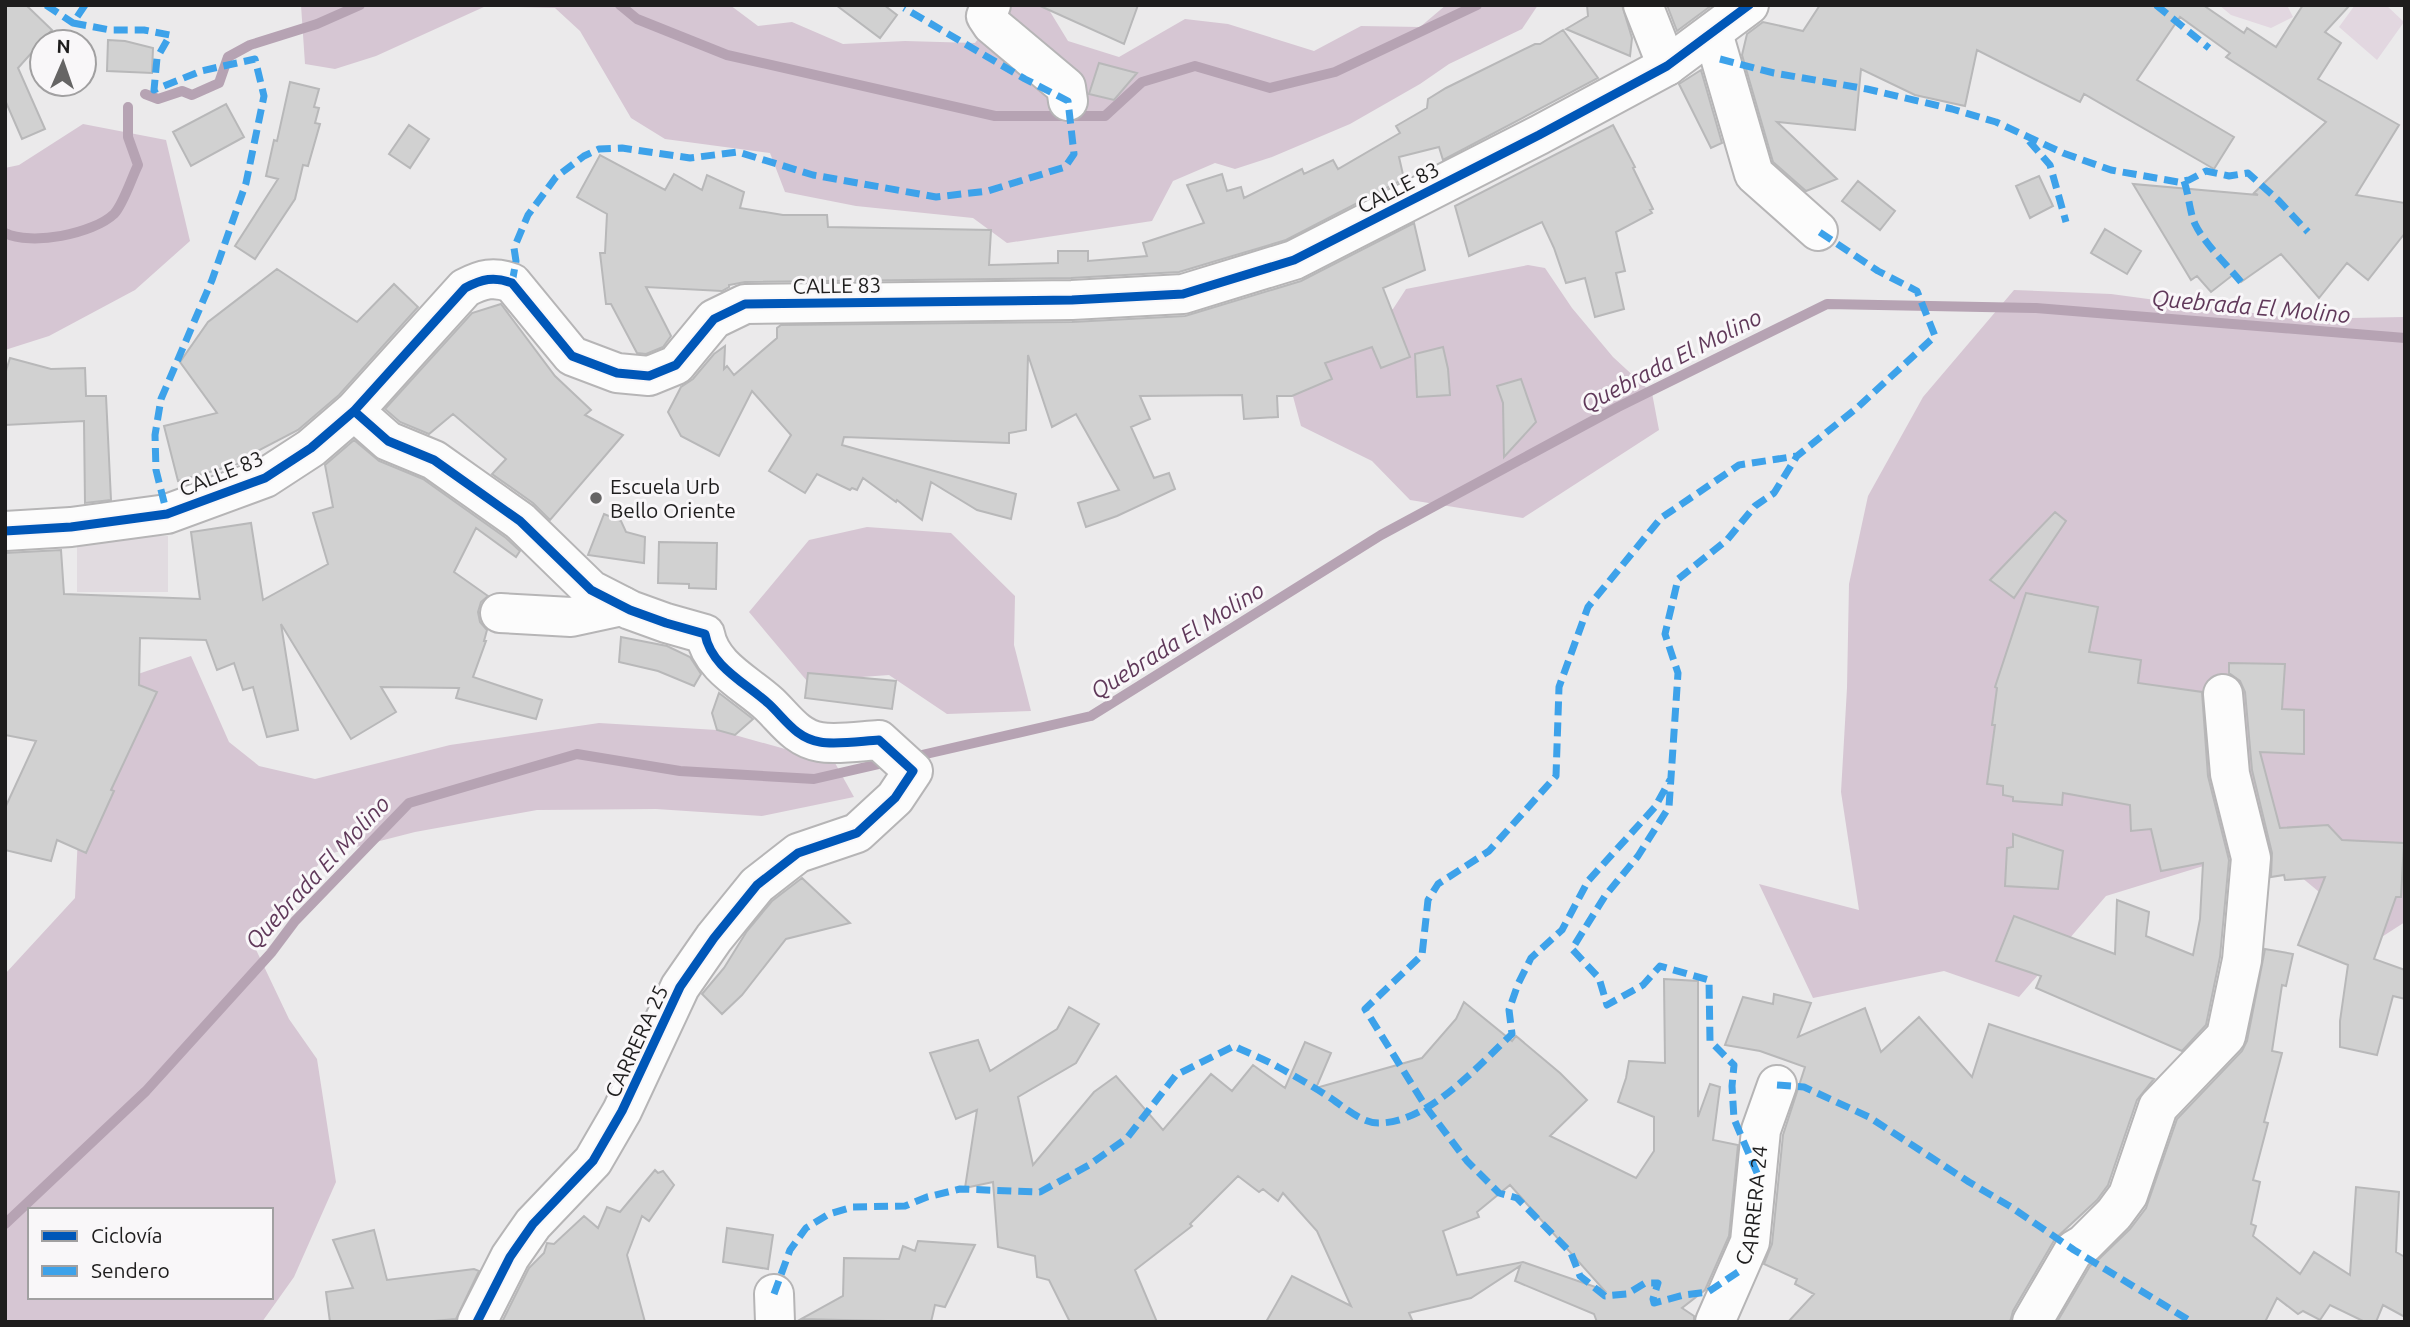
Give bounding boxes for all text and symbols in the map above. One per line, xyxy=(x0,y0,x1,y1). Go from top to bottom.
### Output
north arrow xyxy=(28,28,98,98)
text: N xyxy=(56,35,71,57)
street label: CALLE 83 xyxy=(1353,156,1443,218)
street label: CALLE 83 xyxy=(792,272,882,298)
water label: Quebrada El Molino xyxy=(2151,285,2351,327)
water label: Quebrada El Molino xyxy=(1576,304,1766,416)
street label: CALLE 83 xyxy=(175,445,267,501)
place label: Escuela Urb Bello Oriente xyxy=(610,474,736,522)
marker: Escuela Urb Bello Oriente xyxy=(588,490,604,506)
water label: Quebrada El Molino xyxy=(1086,577,1268,703)
water label: Quebrada El Molino xyxy=(240,791,394,953)
street label: CARRERA 25 xyxy=(600,981,672,1101)
street label: CARRERA 24 xyxy=(1729,1144,1771,1269)
legend xyxy=(28,1208,273,1299)
text: Ciclovía xyxy=(91,1223,163,1247)
text: Sendero xyxy=(91,1258,170,1282)

